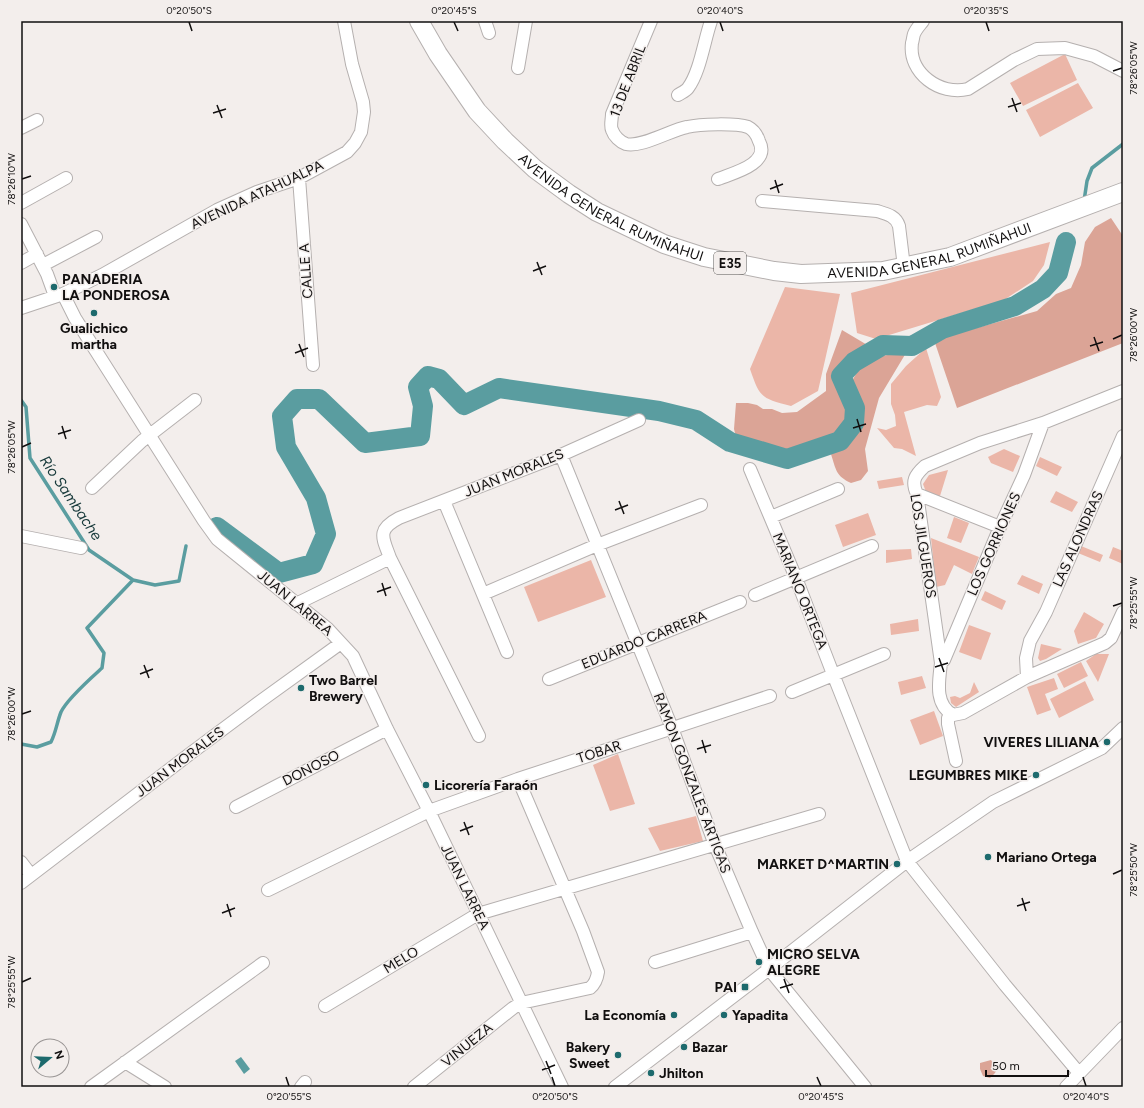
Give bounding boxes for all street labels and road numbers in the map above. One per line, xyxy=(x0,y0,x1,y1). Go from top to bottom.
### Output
street label: 13 DE ABRIL xyxy=(606,42,650,120)
street label: AVENIDA GENERAL RUMIÑAHUI xyxy=(515,150,706,265)
street label: AVENIDA ATAHUALPA xyxy=(188,157,326,233)
street label: AVENIDA GENERAL RUMIÑAHUI xyxy=(827,219,1033,282)
street label: CALLE A xyxy=(296,242,316,299)
road number: E35 xyxy=(714,252,746,274)
street label: JUAN MORALES xyxy=(462,445,566,501)
street label: LAS ALONDRAS xyxy=(1049,488,1107,590)
street label: LOS GORRIONES xyxy=(964,490,1024,598)
street label: LOS JILGUEROS xyxy=(906,493,940,599)
street label: MARIANO ORTEGA xyxy=(769,530,831,652)
street label: JUAN LARREA xyxy=(254,567,336,640)
street label: EDUARDO CARRERA xyxy=(579,607,710,673)
street label: RAMON GONZALES ARTIGAS xyxy=(650,690,734,876)
street label: JUAN MORALES xyxy=(133,723,227,801)
street label: TOBAR xyxy=(575,737,623,767)
street label: DONOSO xyxy=(280,746,342,790)
street label: JUAN LARREA xyxy=(437,842,493,933)
street label: MELO xyxy=(380,943,422,977)
street label: VINUEZA xyxy=(438,1019,496,1071)

